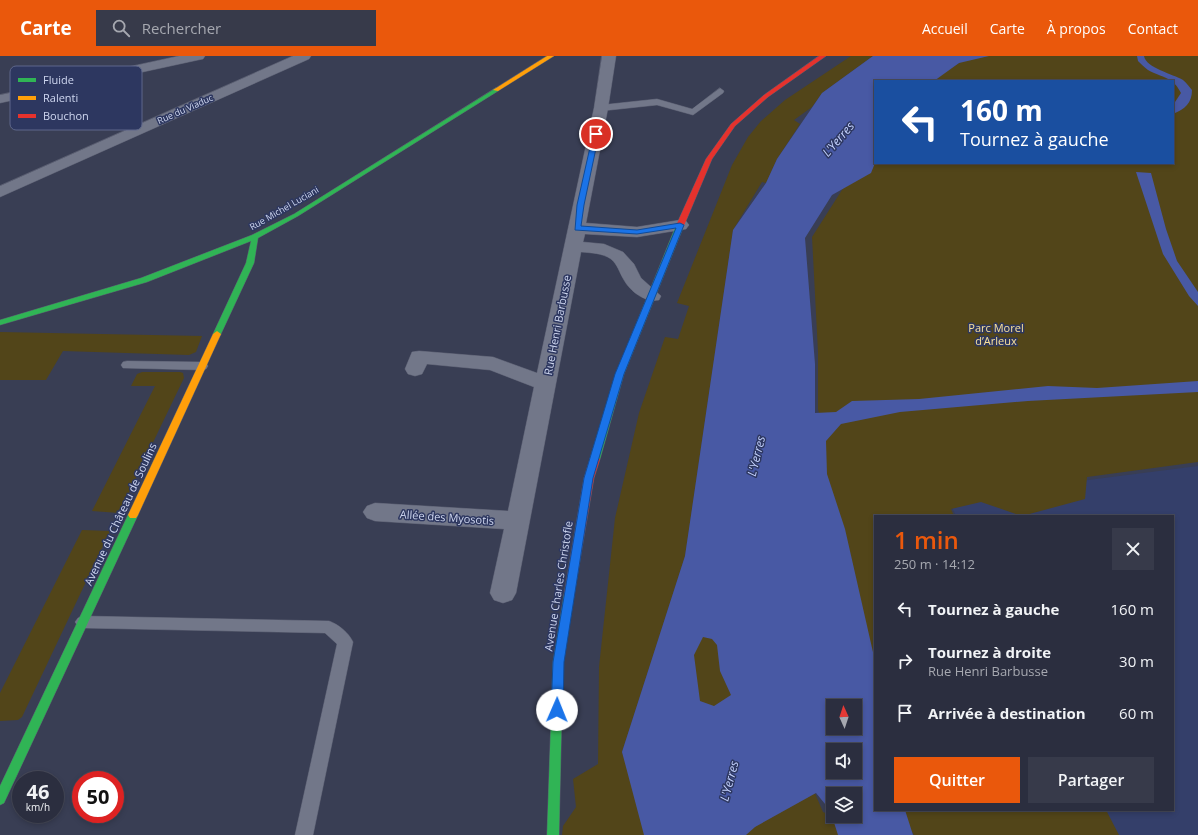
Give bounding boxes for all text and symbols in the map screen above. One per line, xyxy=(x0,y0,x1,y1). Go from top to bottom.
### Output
search box xyxy=(96,10,376,46)
text: Carte xyxy=(20,15,72,41)
icon: search xyxy=(110,17,132,39)
text: Rechercher xyxy=(142,18,221,38)
text: Accueil xyxy=(922,19,968,38)
text: Carte xyxy=(990,19,1025,38)
text: À propos xyxy=(1047,19,1106,38)
text: Contact xyxy=(1128,19,1178,38)
legend xyxy=(10,66,142,130)
text: Fluide xyxy=(43,72,74,87)
text: Ralenti xyxy=(43,90,78,105)
street label: Rue du Viaduc xyxy=(155,91,216,127)
text: 160 m xyxy=(960,91,1043,129)
icon: left xyxy=(894,96,946,148)
text: Bouchon xyxy=(43,108,89,123)
pin xyxy=(579,117,613,151)
water label: L'Yerres xyxy=(818,118,858,160)
icon: arrive xyxy=(585,123,607,145)
text: Tournez à gauche xyxy=(960,127,1109,151)
street label: Rue Michel Luciani xyxy=(247,183,321,233)
street label: Rue Henri Barbusse xyxy=(540,274,574,376)
park label: Parc Morel d’Arleux xyxy=(968,320,1024,348)
water label: L'Yerres xyxy=(743,434,769,478)
street label: Avenue du Château de Soulins xyxy=(80,440,160,588)
street label: Allée des Myosotis xyxy=(399,506,495,528)
street label: Avenue Charles Christofle xyxy=(540,520,576,652)
text: 1 min xyxy=(894,523,959,556)
button: close xyxy=(1112,528,1154,570)
text: 250 m · 14:12 xyxy=(894,555,975,573)
icon: left xyxy=(894,598,916,620)
text: Tournez à gauche xyxy=(928,599,1059,619)
text: 160 m xyxy=(1110,599,1154,619)
text: Tournez à droite xyxy=(928,642,1051,662)
icon: right xyxy=(894,650,916,672)
text: 30 m xyxy=(1119,651,1154,671)
text: Rue Henri Barbusse xyxy=(928,662,1048,680)
position arrow xyxy=(536,689,578,731)
north arrow xyxy=(826,699,862,735)
map controls xyxy=(826,699,862,823)
icon: arrive xyxy=(894,702,916,724)
text: Arrivée à destination xyxy=(928,703,1086,723)
text: 60 m xyxy=(1119,703,1154,723)
button: sound xyxy=(826,743,862,779)
button: Quitter xyxy=(894,757,1020,803)
button: Partager xyxy=(1028,757,1154,803)
water label: L'Yerres xyxy=(715,759,743,803)
speed limit sign: 50 xyxy=(72,771,124,823)
text: 46 xyxy=(27,778,49,805)
button: layers xyxy=(826,787,862,823)
text: km/h xyxy=(26,800,50,814)

